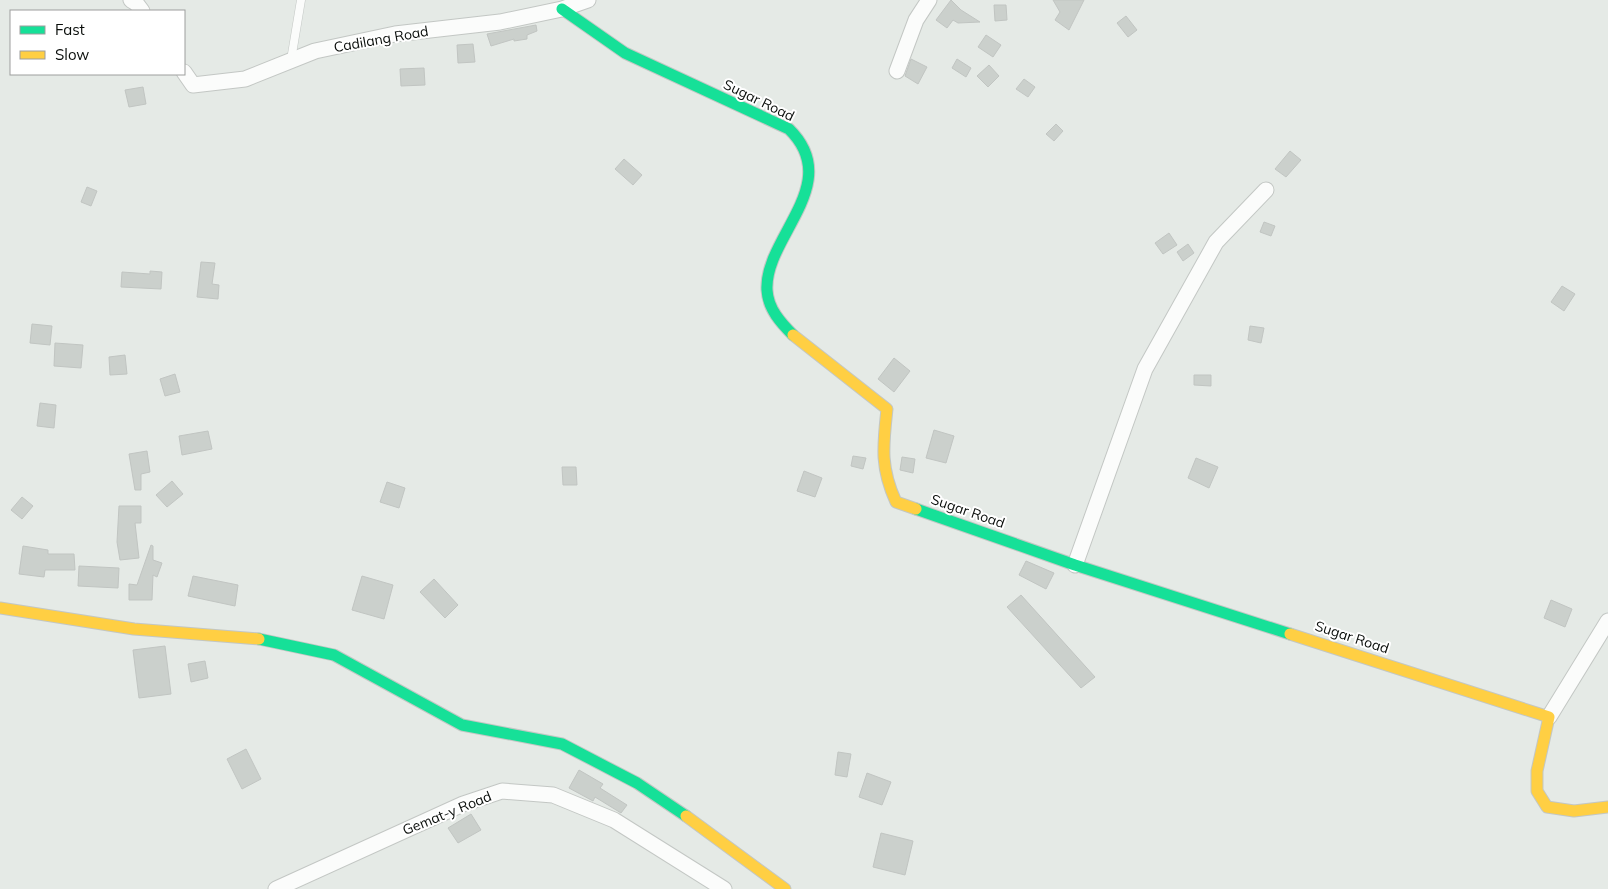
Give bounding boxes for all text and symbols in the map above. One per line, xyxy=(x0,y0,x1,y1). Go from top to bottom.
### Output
legend xyxy=(10,10,185,75)
text: Fast xyxy=(55,20,85,39)
street label: Cadilang Road xyxy=(332,22,430,56)
text: Slow xyxy=(55,45,89,64)
street label: Sugar Road xyxy=(721,75,797,125)
street label: Sugar Road xyxy=(929,490,1007,532)
street label: Sugar Road xyxy=(1313,617,1391,657)
street label: Gemat-y Road xyxy=(400,787,494,839)

